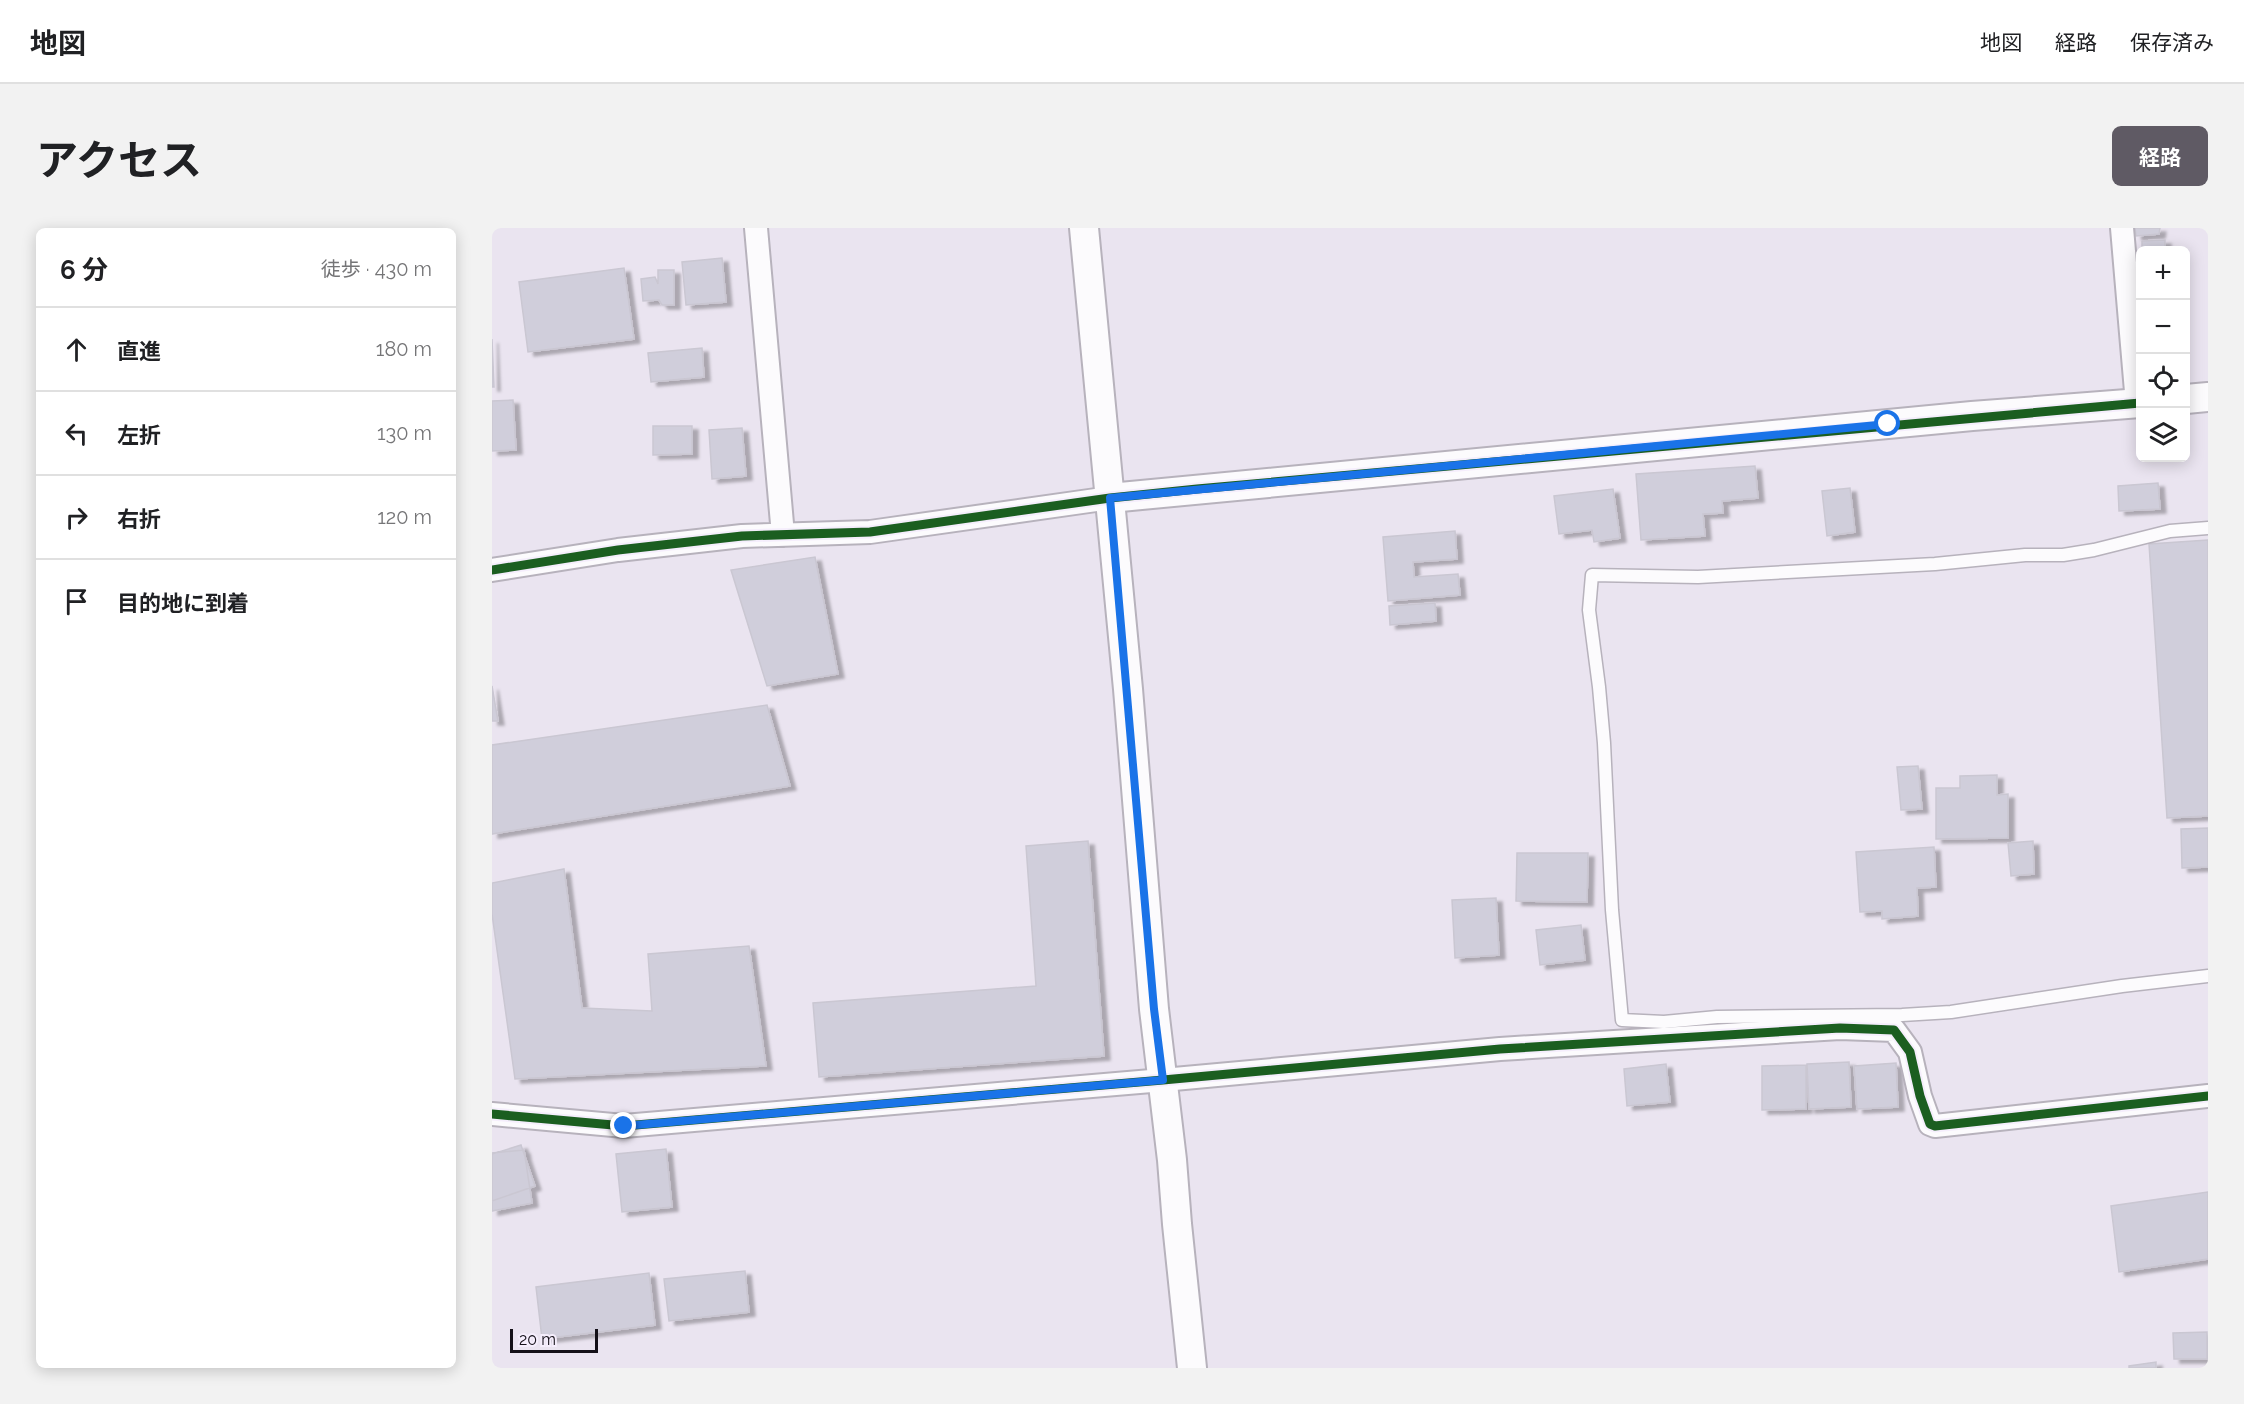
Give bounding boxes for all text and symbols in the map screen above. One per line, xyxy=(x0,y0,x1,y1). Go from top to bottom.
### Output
text: 地図 xyxy=(30,27,86,60)
text: 地図 xyxy=(1980,30,2022,55)
text: 経路 xyxy=(2055,30,2097,55)
text: 保存済み xyxy=(2130,30,2214,55)
button: 経路 xyxy=(2112,126,2208,186)
text: アクセス xyxy=(36,136,202,185)
map controls xyxy=(2136,246,2190,462)
button: + xyxy=(2136,246,2190,300)
text: 6 分 xyxy=(60,255,108,285)
text: 徒歩 · 430 m xyxy=(321,257,432,281)
button: − xyxy=(2136,300,2190,354)
icon: ahead xyxy=(60,333,93,366)
text: 180 m xyxy=(376,337,432,361)
text: 直進 xyxy=(117,338,161,364)
button: locate xyxy=(2136,354,2190,408)
button: layers xyxy=(2136,408,2190,462)
route start xyxy=(1874,410,1900,436)
icon: left xyxy=(60,417,93,450)
text: 130 m xyxy=(377,421,432,445)
text: 左折 xyxy=(117,422,161,448)
icon: right xyxy=(60,501,93,534)
text: 120 m xyxy=(377,505,432,529)
text: 右折 xyxy=(117,506,161,532)
icon: arrive xyxy=(60,585,93,618)
text: 目的地に到着 xyxy=(117,590,249,616)
route end xyxy=(610,1112,636,1138)
scale bar xyxy=(510,1326,598,1354)
text: 20 m xyxy=(519,1330,556,1349)

